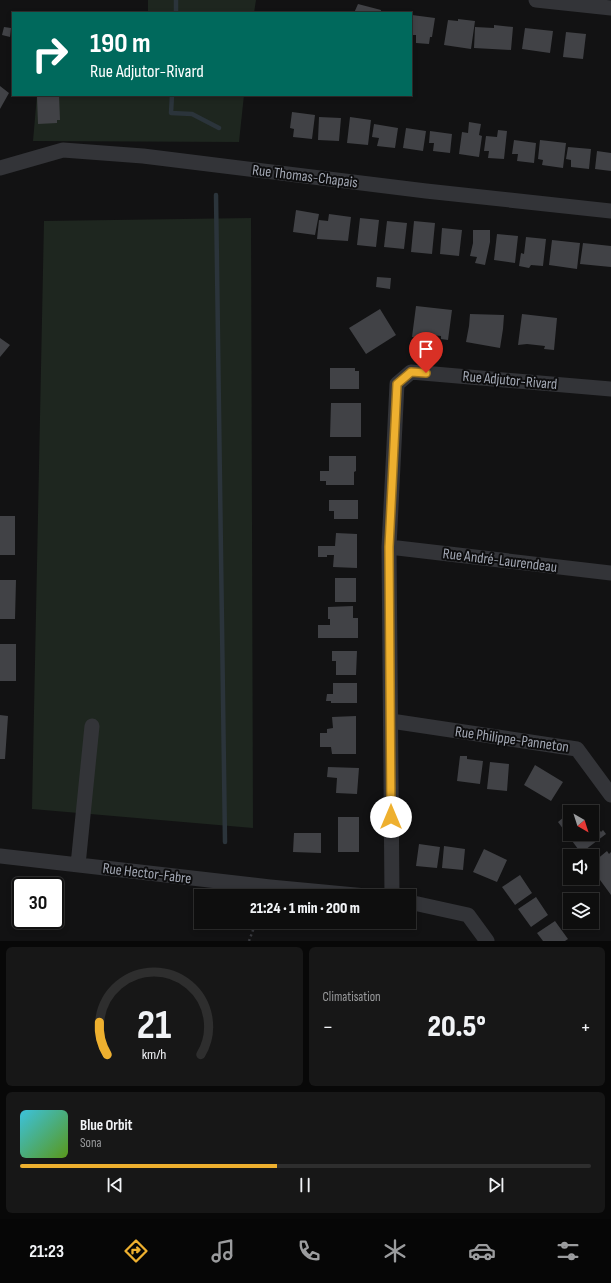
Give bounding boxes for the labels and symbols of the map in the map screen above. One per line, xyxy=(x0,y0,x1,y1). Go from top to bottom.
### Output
street label: Rue Thomas-Chapais xyxy=(251,161,359,192)
pin xyxy=(409,332,443,373)
street label: Rue Adjutor-Rivard xyxy=(462,367,558,394)
street label: Rue André-Laurendeau xyxy=(442,544,558,577)
street label: Rue Philippe-Panneton xyxy=(454,722,570,757)
position arrow xyxy=(370,796,412,838)
north arrow xyxy=(563,805,599,841)
street label: Rue Hector-Fabre xyxy=(102,859,192,888)
speed limit sign: 30 xyxy=(12,877,64,929)

